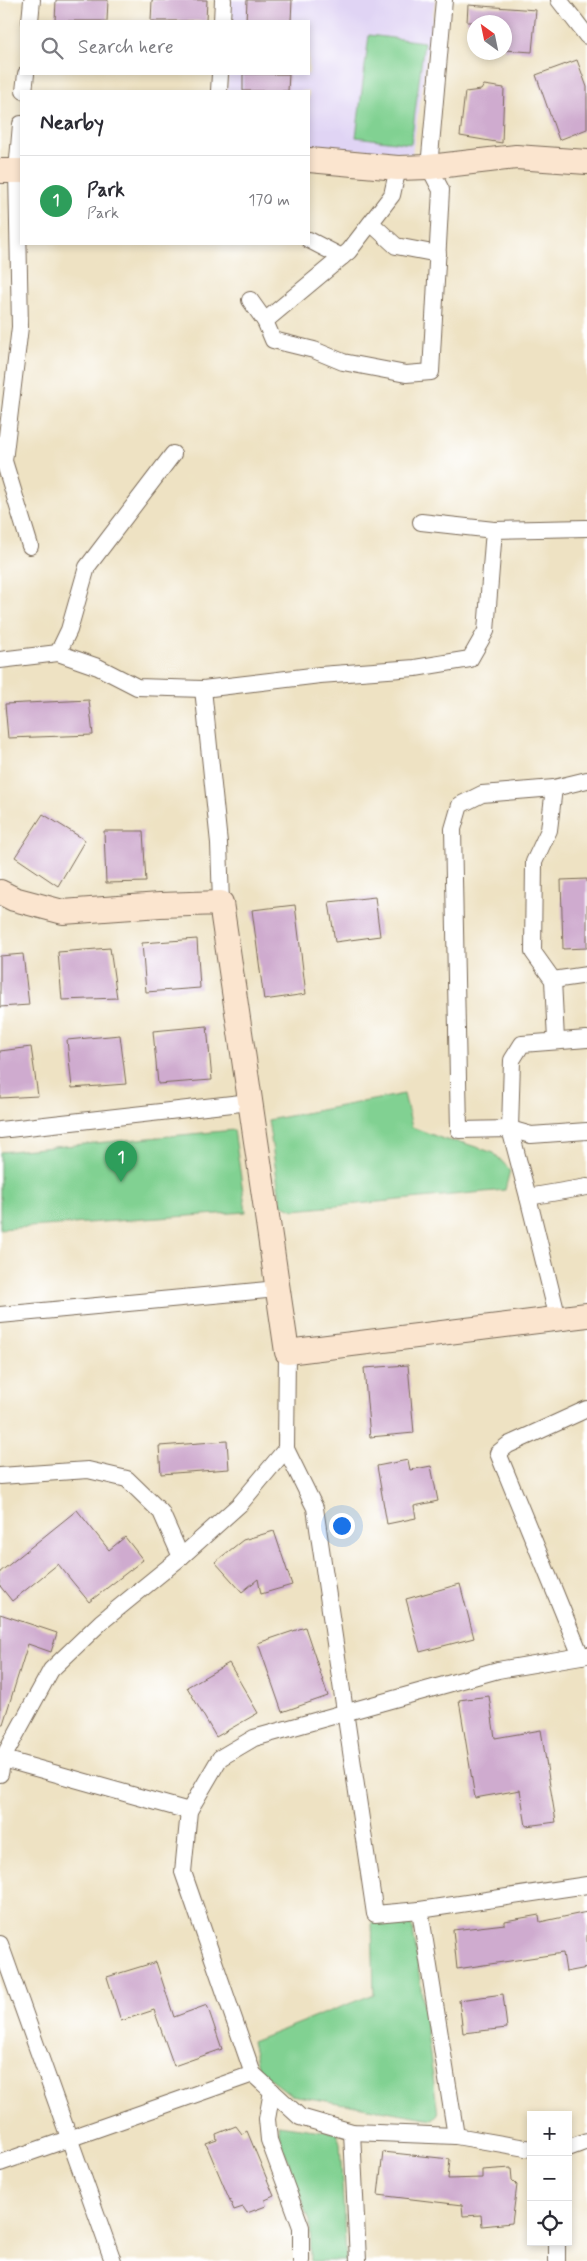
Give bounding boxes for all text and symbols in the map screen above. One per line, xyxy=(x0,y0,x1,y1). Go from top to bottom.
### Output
north arrow xyxy=(467,15,512,60)
search box xyxy=(20,20,310,75)
icon: search xyxy=(38,34,66,62)
text: Search here xyxy=(78,35,174,60)
text: Nearby xyxy=(40,109,104,137)
text: Park xyxy=(87,178,125,203)
text: 1 xyxy=(52,190,60,211)
text: 170 m xyxy=(248,190,290,211)
text: Park xyxy=(87,203,119,224)
pin: 1 xyxy=(105,1141,137,1182)
your location xyxy=(329,1513,355,1539)
map controls xyxy=(527,2111,572,2246)
button: + xyxy=(527,2111,572,2156)
button: − xyxy=(527,2156,572,2201)
button: locate xyxy=(527,2201,572,2246)

